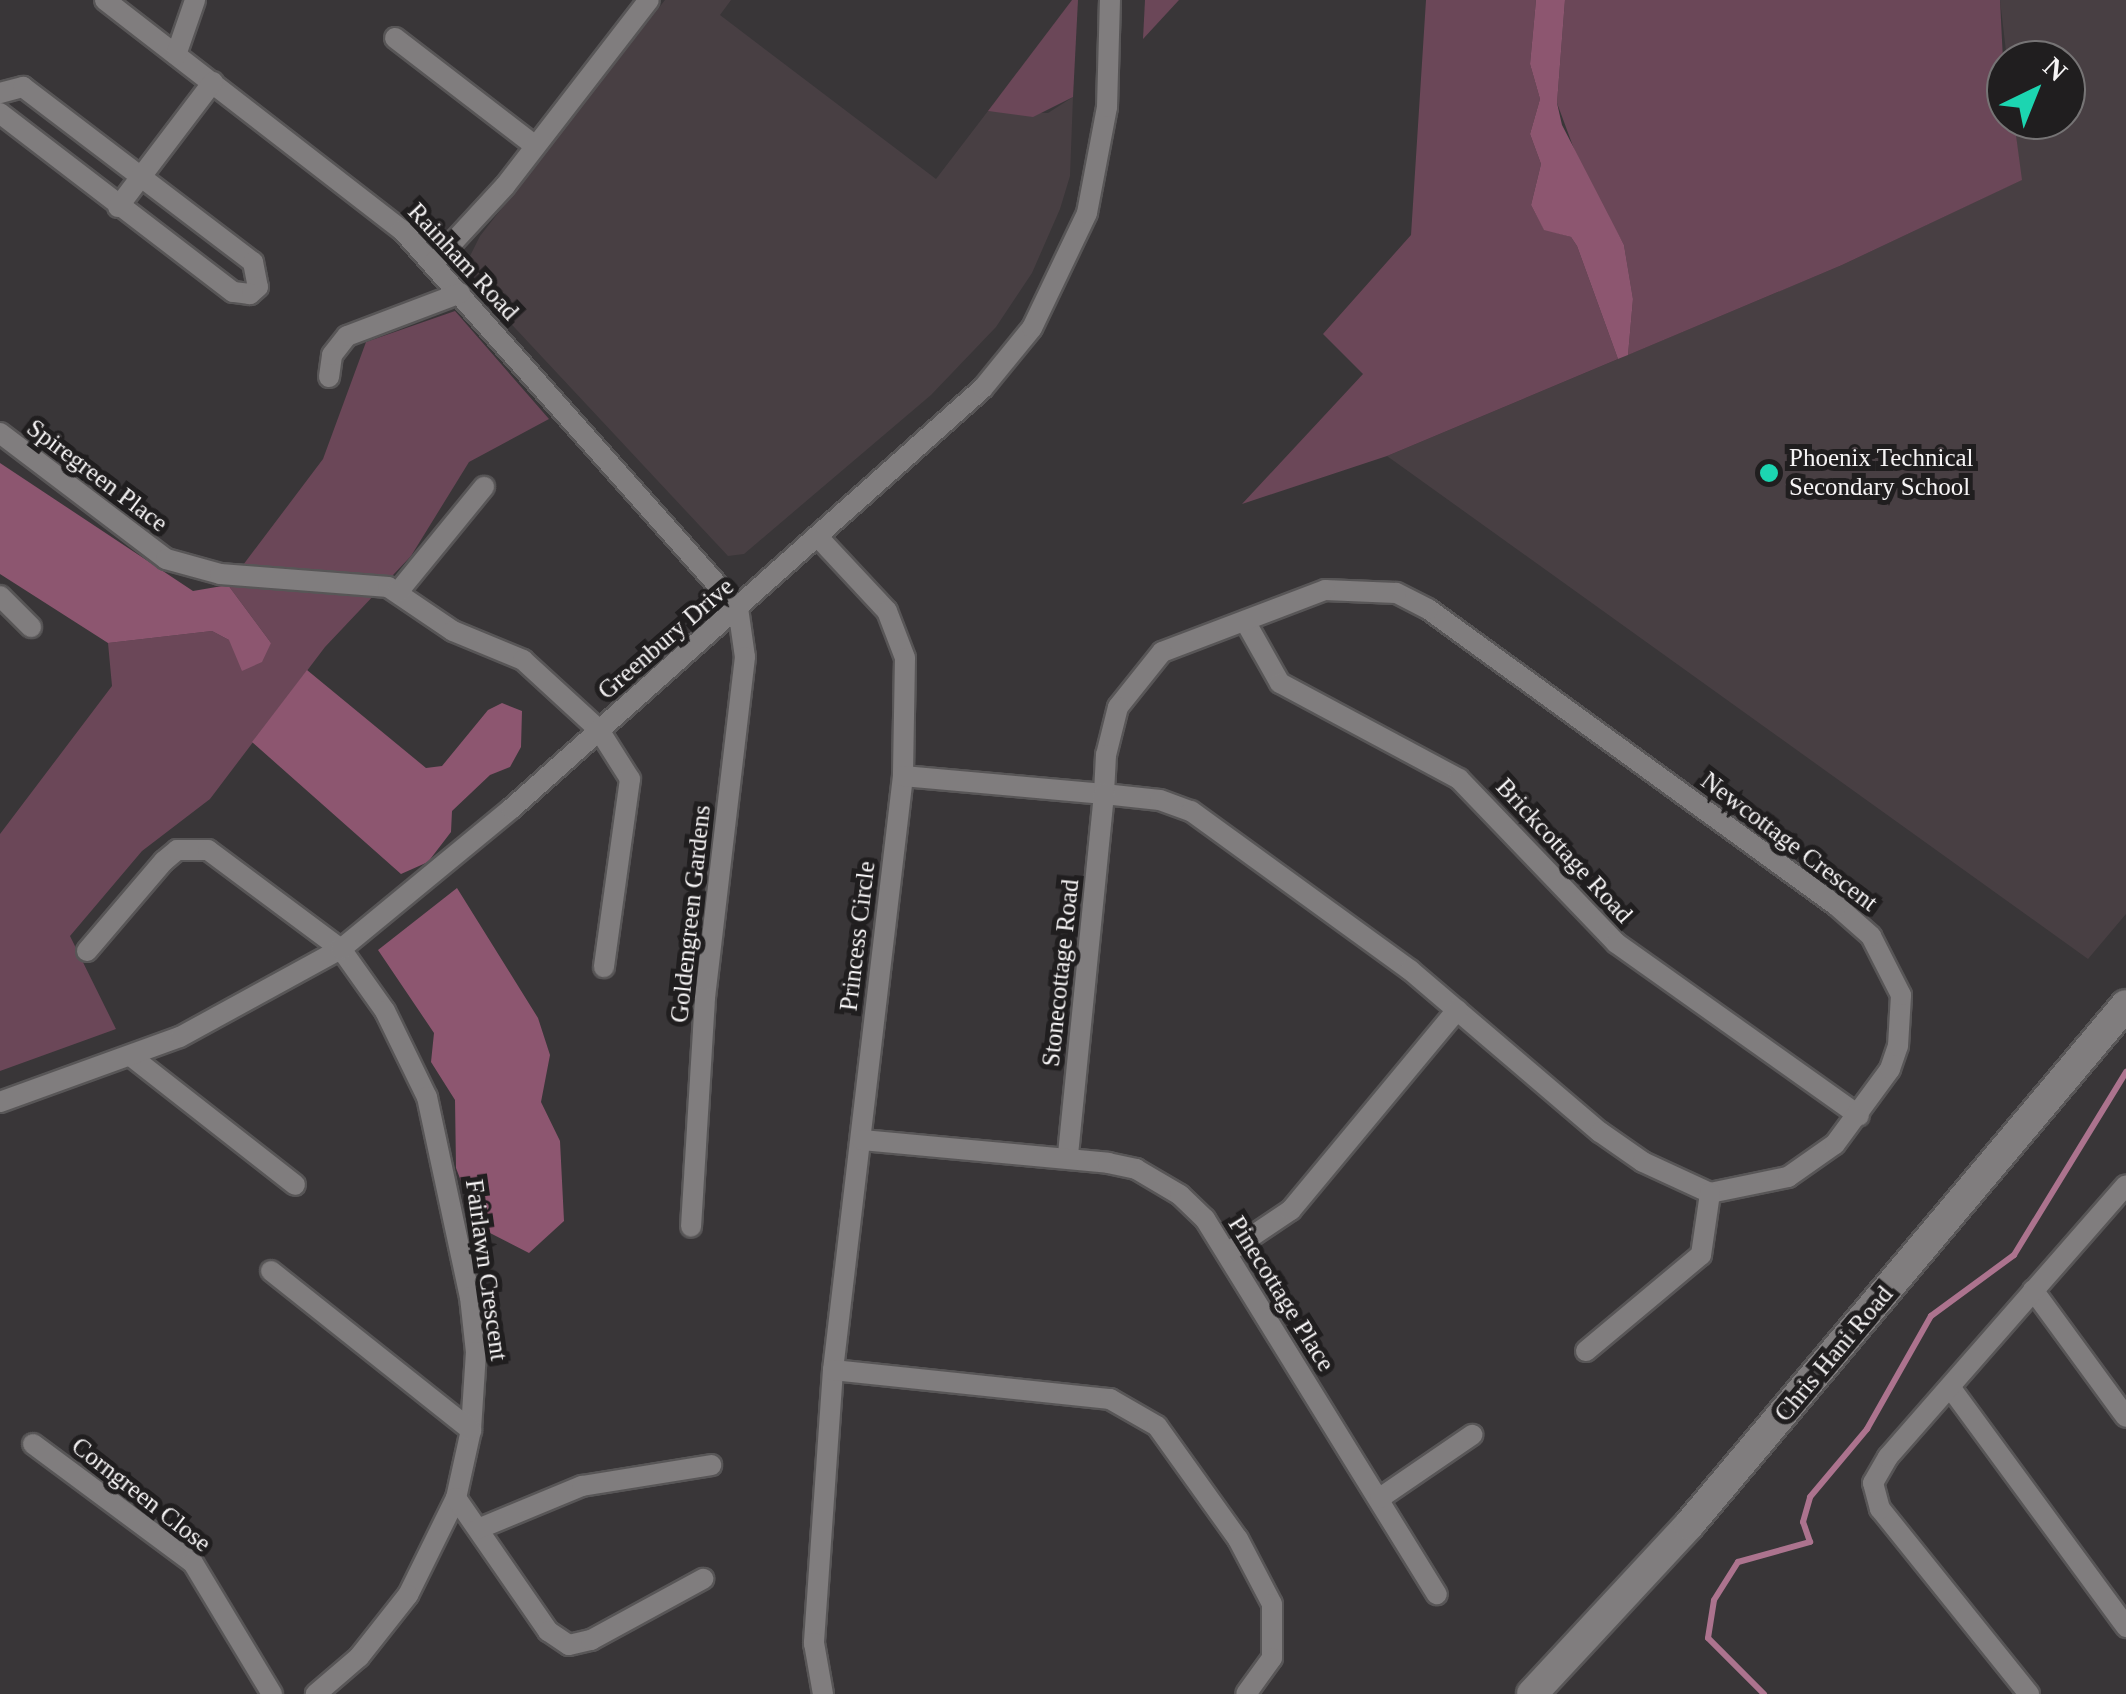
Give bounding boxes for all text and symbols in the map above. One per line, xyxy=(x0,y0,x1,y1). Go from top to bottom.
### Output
north arrow xyxy=(1986,40,2086,140)
text: N xyxy=(2037,51,2073,87)
street label: Rainham Road xyxy=(401,197,525,327)
street label: Spiregreen Place xyxy=(21,413,173,539)
place label: Phoenix Technical Secondary School xyxy=(1789,444,1974,503)
marker: Phoenix Technical Secondary School xyxy=(1758,462,1780,484)
street label: Greenbury Drive xyxy=(592,572,740,706)
street label: Newcottage Crescent xyxy=(1695,766,1883,918)
street label: Brickcottage Road xyxy=(1489,772,1639,930)
street label: Goldengreen Gardens xyxy=(665,804,717,1024)
street label: Princess Circle xyxy=(834,859,882,1013)
street label: Stonecottage Road xyxy=(1036,878,1086,1068)
street label: Fairlawn Crescent xyxy=(458,1178,514,1362)
street label: Pinecottage Place xyxy=(1221,1211,1341,1377)
street label: Chris Hani Road xyxy=(1769,1280,1899,1428)
street label: Corngreen Close xyxy=(65,1431,217,1559)

